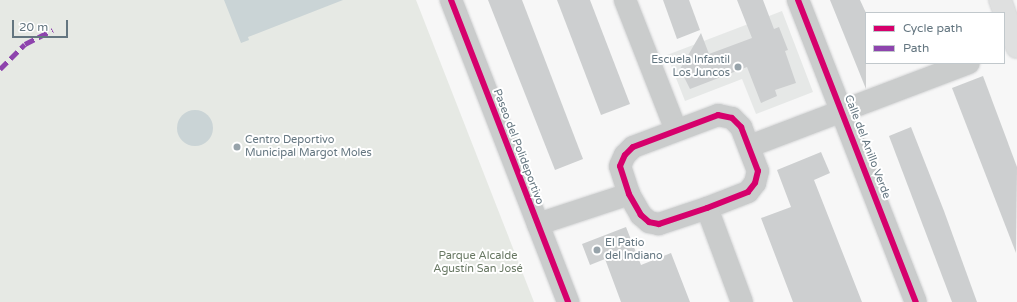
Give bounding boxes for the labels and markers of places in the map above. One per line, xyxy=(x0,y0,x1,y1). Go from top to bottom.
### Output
place label: Escuela Infantil Los Juncos xyxy=(651,54,730,80)
marker: Escuela Infantil Los Juncos xyxy=(733,62,743,72)
place label: Centro Deportivo Municipal Margot Moles xyxy=(245,134,372,160)
marker: Centro Deportivo Municipal Margot Moles xyxy=(232,142,242,152)
place label: El Patio del Indiano xyxy=(605,237,663,263)
marker: El Patio del Indiano xyxy=(592,245,602,255)

